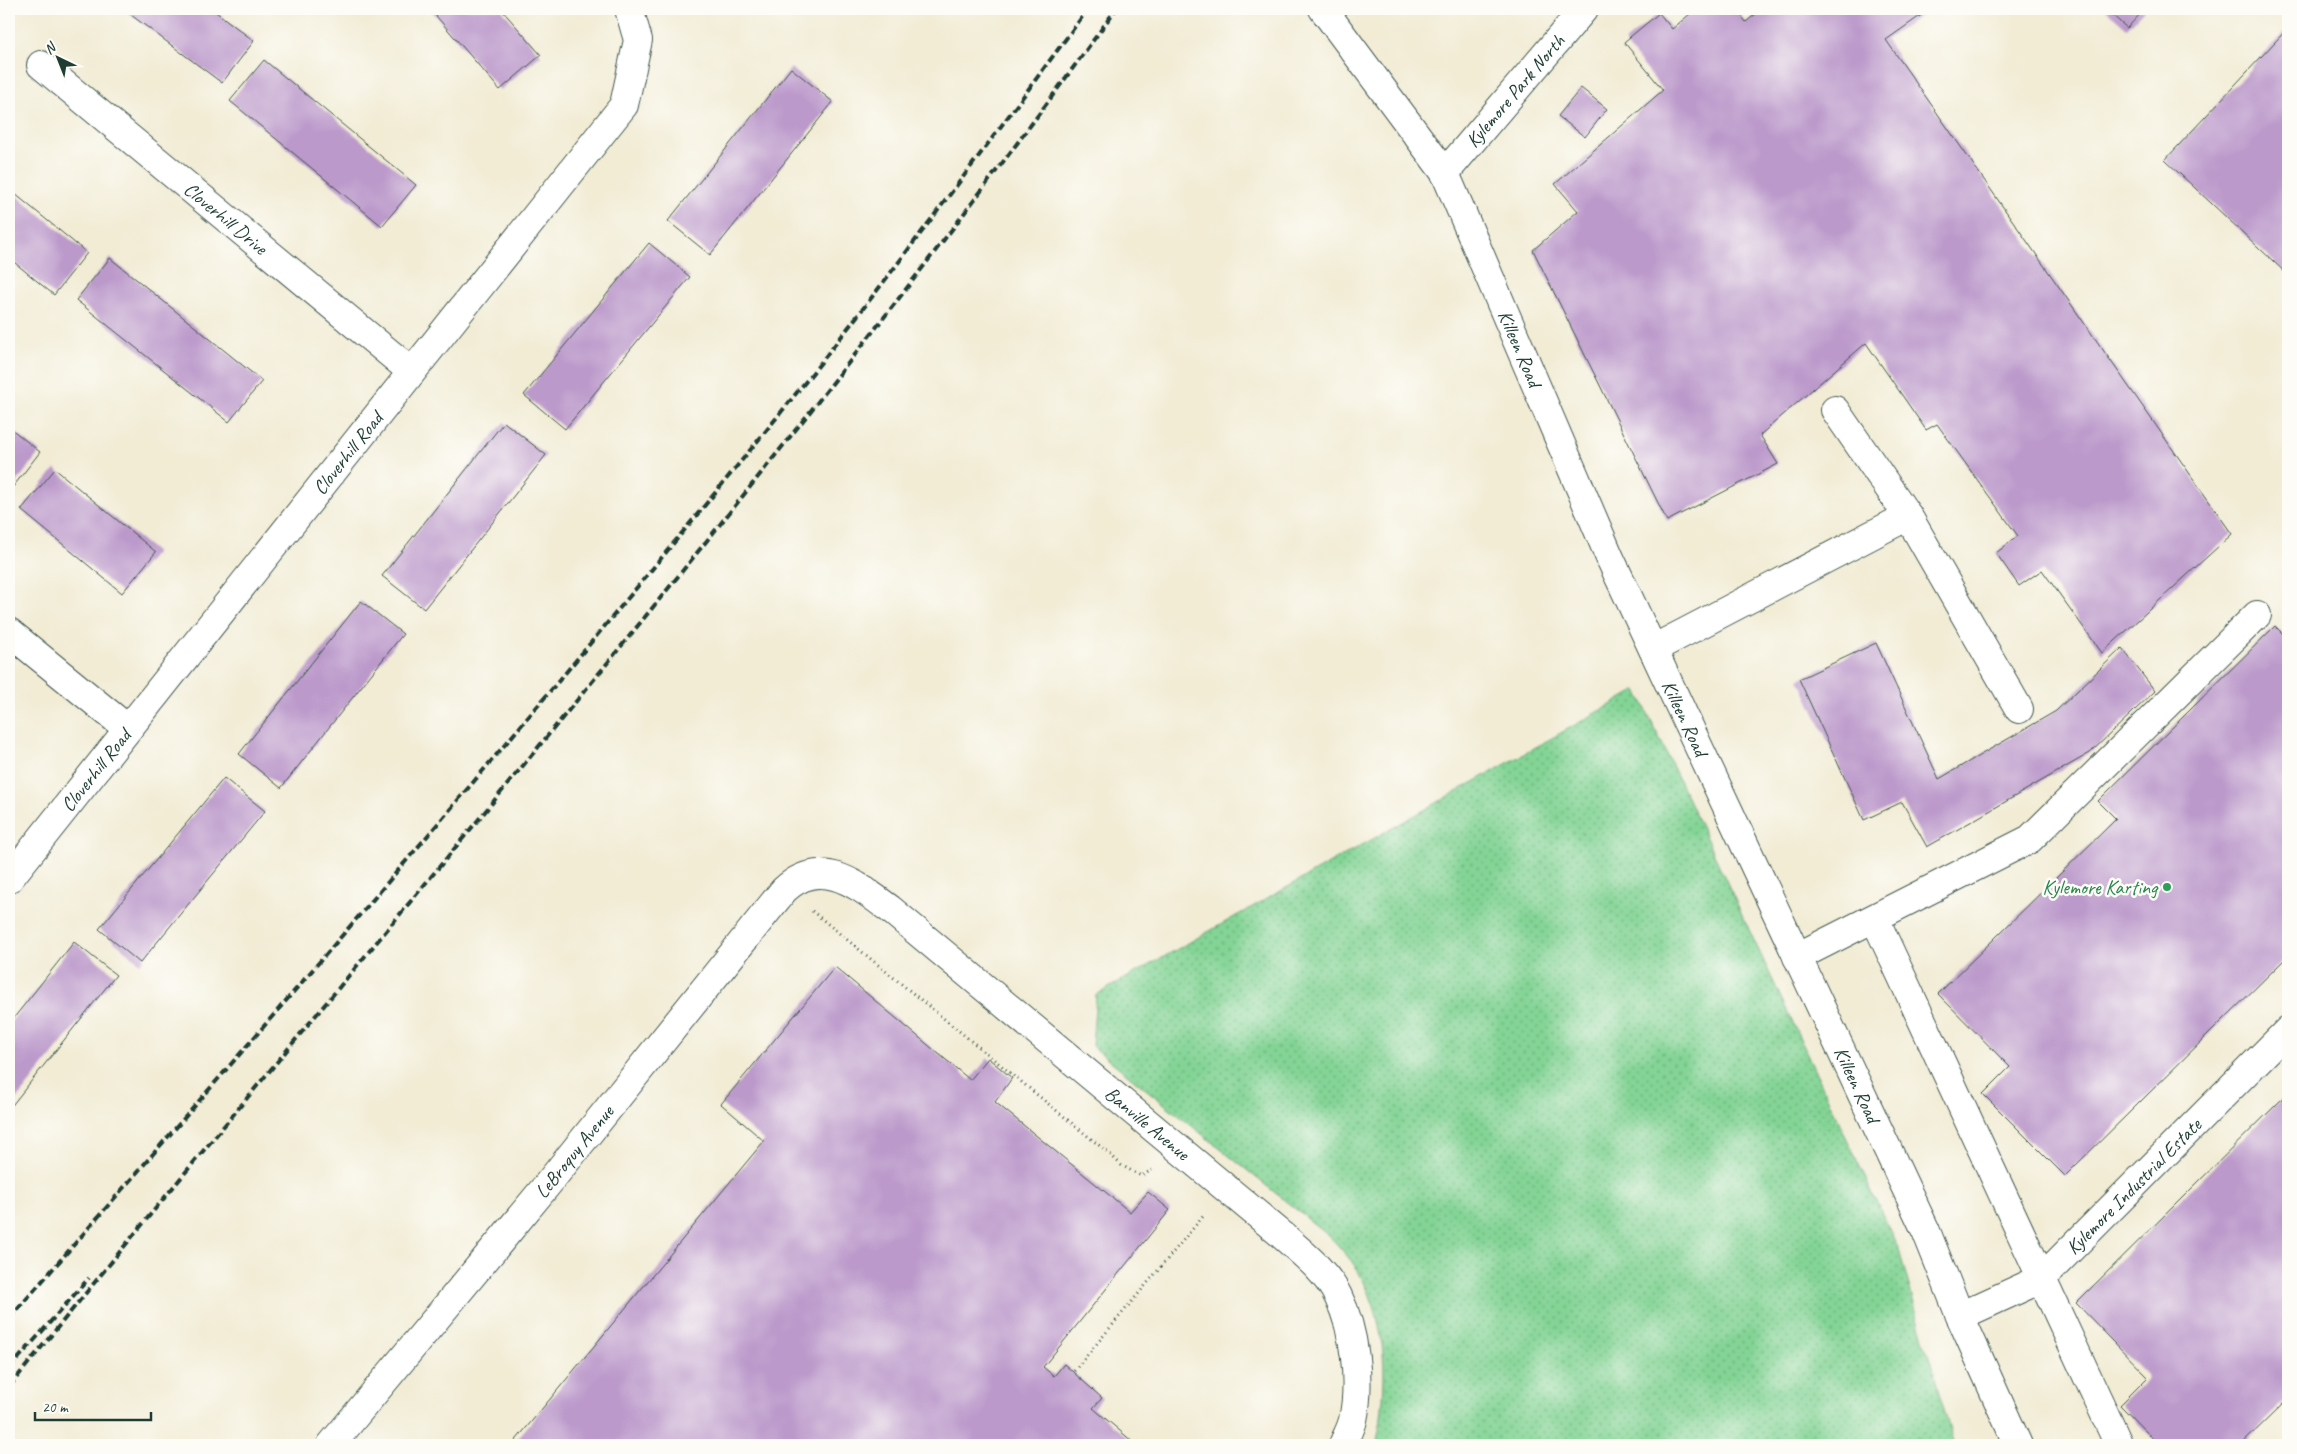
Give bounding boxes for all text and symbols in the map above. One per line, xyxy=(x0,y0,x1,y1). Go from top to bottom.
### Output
street label: Kylemore Park North xyxy=(1460,28,1570,152)
north arrow xyxy=(32,32,82,82)
text: N xyxy=(41,38,60,58)
street label: Cloverhill Drive xyxy=(179,176,274,261)
street label: Killeen Road xyxy=(1493,306,1549,393)
street label: Cloverhill Road xyxy=(307,404,390,499)
street label: Killeen Road xyxy=(1657,676,1715,763)
street label: Cloverhill Road xyxy=(55,721,138,817)
place label: Kylemore Karting xyxy=(2043,875,2159,900)
marker: Kylemore Karting xyxy=(2161,881,2173,893)
street label: Killeen Road xyxy=(1829,1043,1887,1129)
street label: Banville Avenue xyxy=(1100,1081,1196,1166)
street label: LeBroquy Avenue xyxy=(529,1099,620,1203)
street label: Kylemore Industrial Estate xyxy=(2060,1112,2207,1259)
scale bar xyxy=(35,1389,151,1421)
text: 20 m xyxy=(42,1398,69,1417)

